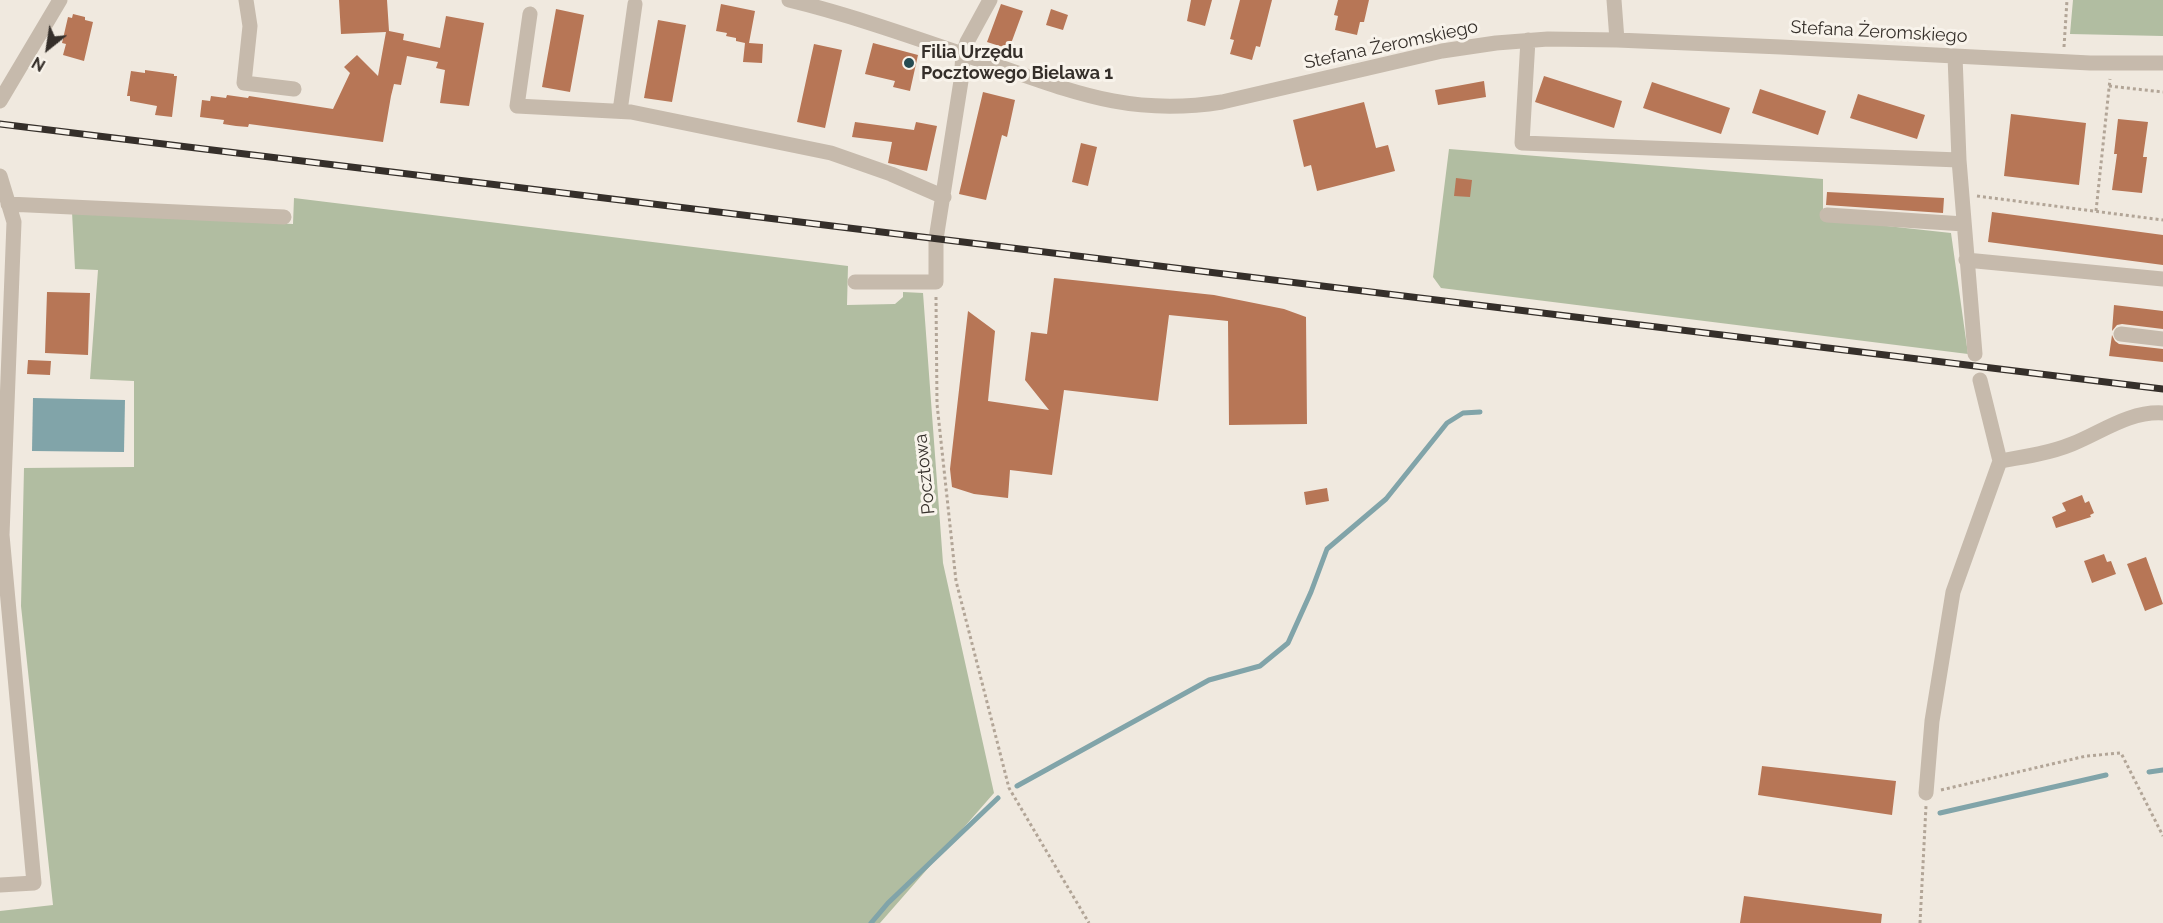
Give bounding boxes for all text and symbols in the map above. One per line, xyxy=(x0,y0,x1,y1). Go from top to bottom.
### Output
street label: Stefana Żeromskiego xyxy=(1302,16,1480,74)
street label: Stefana Żeromskiego xyxy=(1790,17,1968,47)
north arrow xyxy=(18,18,78,78)
place label: Filia Urzędu Pocztowego Bielawa 1 xyxy=(921,42,1113,84)
text: N xyxy=(29,53,49,75)
marker: Filia Urzędu Pocztowego Bielawa 1 xyxy=(902,56,916,70)
street label: Pocztowa xyxy=(910,433,940,515)

